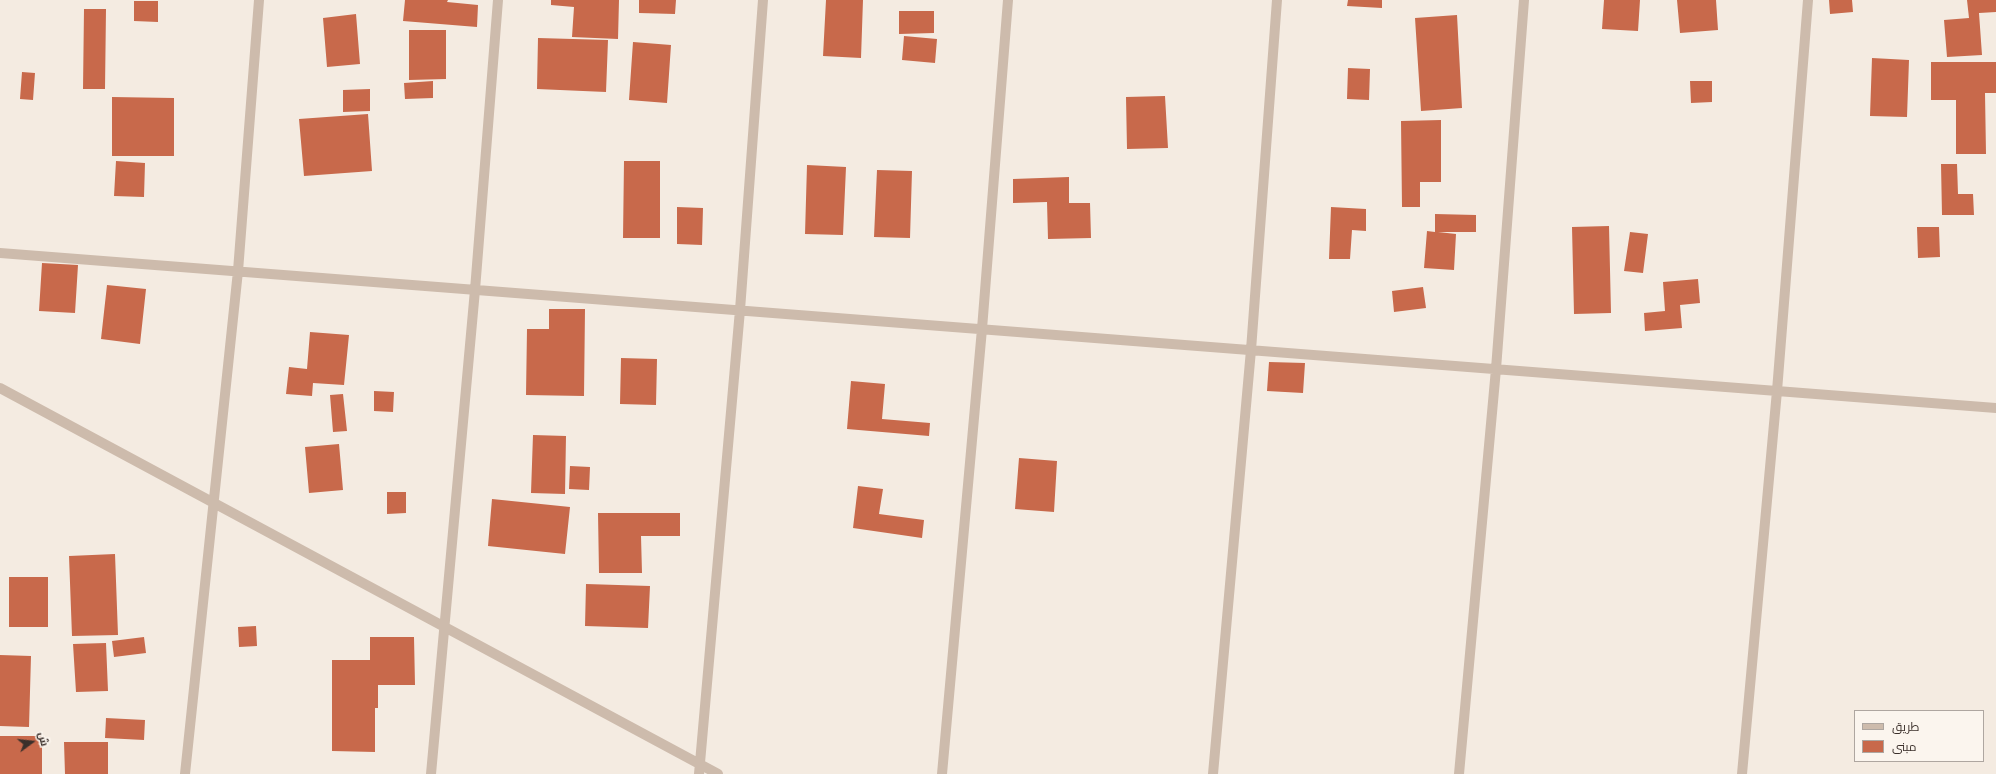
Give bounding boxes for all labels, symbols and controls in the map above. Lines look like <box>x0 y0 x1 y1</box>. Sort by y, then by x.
legend <box>1854 710 1984 762</box>
text: طريق <box>1892 719 1919 733</box>
north arrow <box>12 722 52 762</box>
text: ش <box>36 730 52 747</box>
text: مبنى <box>1892 739 1917 753</box>

